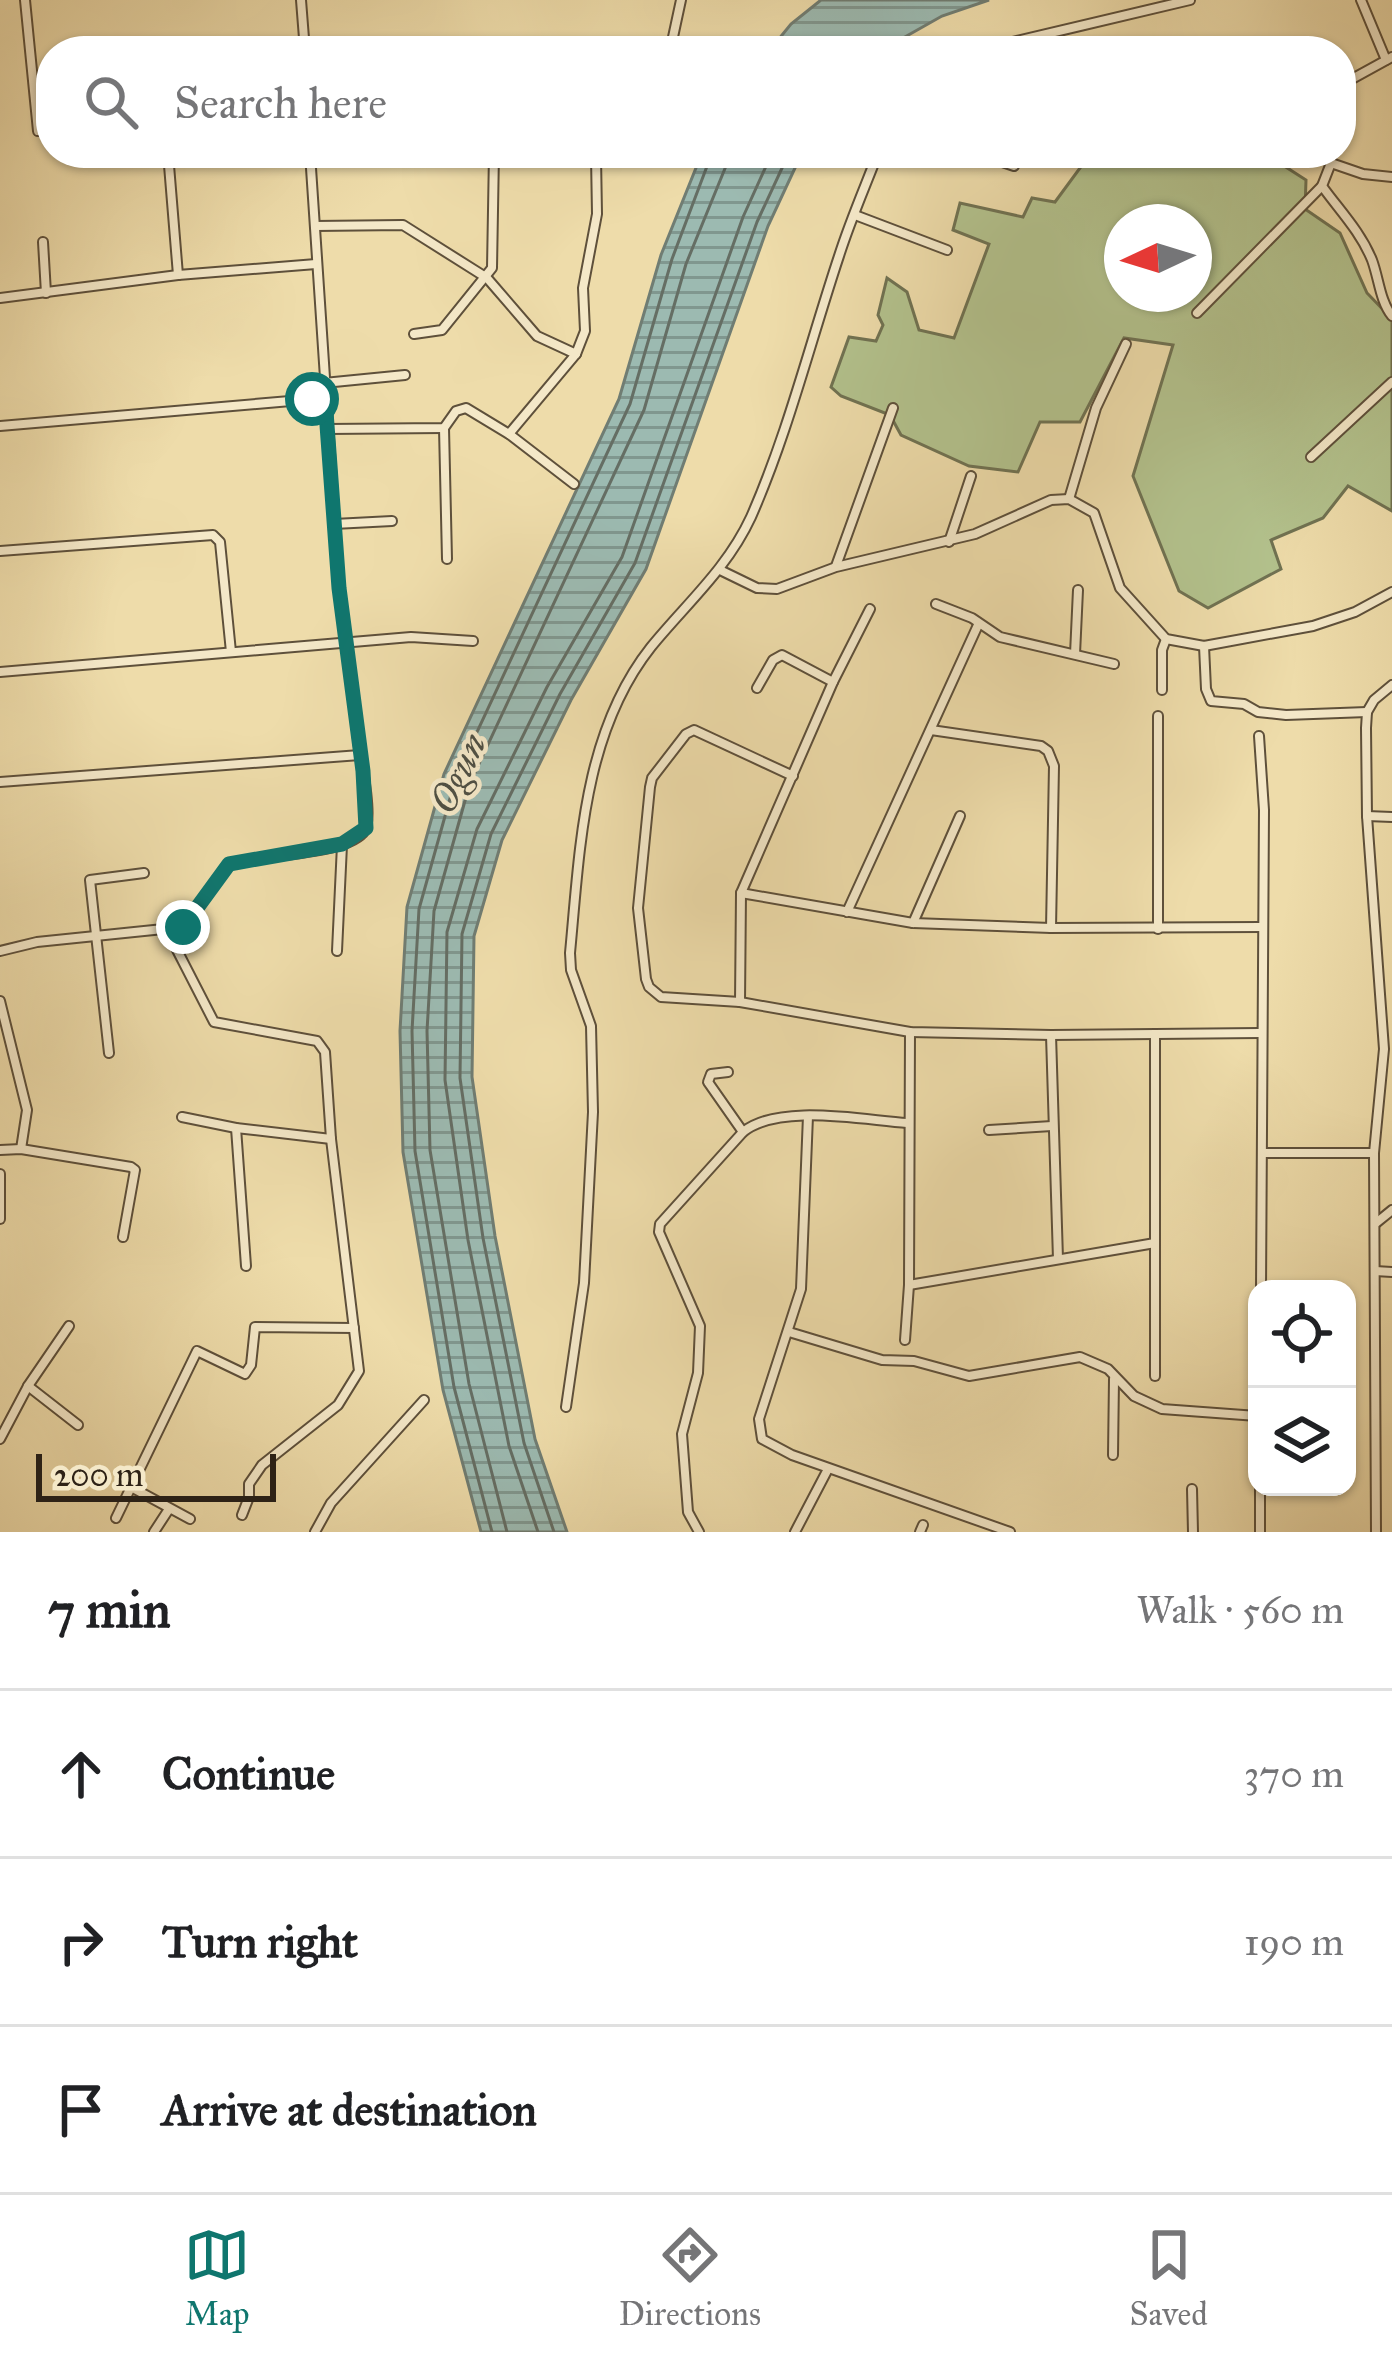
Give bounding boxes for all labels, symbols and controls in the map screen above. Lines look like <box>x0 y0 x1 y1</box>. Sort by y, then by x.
search box <box>36 36 1356 168</box>
icon: search <box>78 69 144 135</box>
text: Search here <box>174 75 387 130</box>
north arrow <box>1104 204 1212 312</box>
route start <box>285 372 339 426</box>
water label: Ogun <box>418 725 498 821</box>
route end <box>156 900 210 954</box>
map controls <box>1248 1280 1356 1496</box>
button: locate <box>1248 1280 1356 1388</box>
button: layers <box>1248 1388 1356 1496</box>
scale bar <box>36 1448 276 1501</box>
text: 200 m <box>54 1455 144 1495</box>
text: 7 min <box>48 1579 171 1641</box>
text: Walk · 560 m <box>1136 1586 1344 1634</box>
icon: ahead <box>48 1741 114 1807</box>
text: Continue <box>162 1746 335 1801</box>
text: 370 m <box>1244 1750 1344 1798</box>
icon: right <box>48 1909 114 1975</box>
text: Turn right <box>162 1914 358 1969</box>
text: 190 m <box>1244 1918 1344 1966</box>
icon: arrive <box>48 2077 114 2143</box>
text: Arrive at destination <box>162 2082 537 2137</box>
tab: Map <box>184 2222 250 2334</box>
tab: Directions <box>619 2222 761 2334</box>
tab: Saved <box>1129 2222 1208 2334</box>

